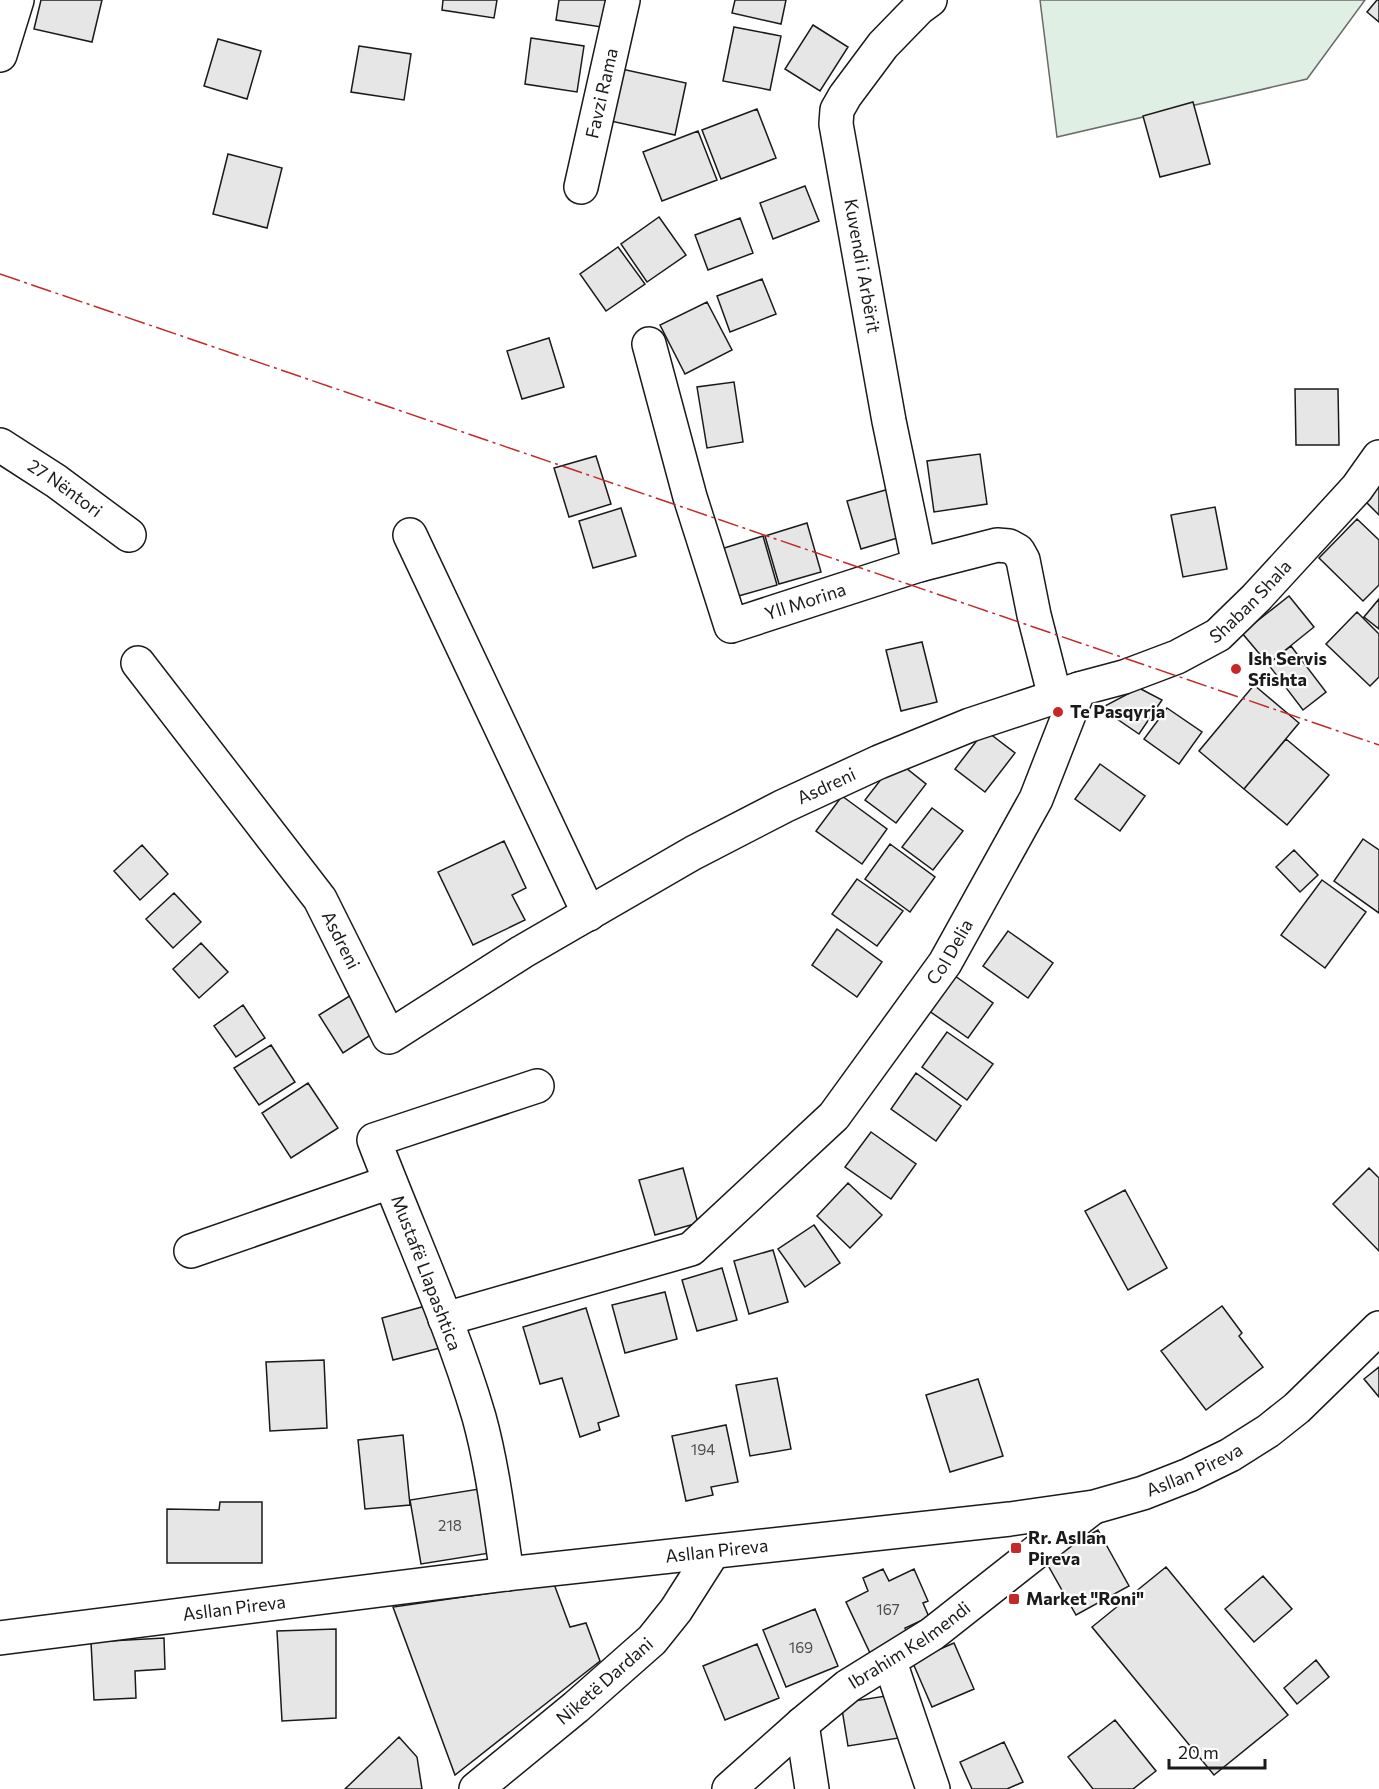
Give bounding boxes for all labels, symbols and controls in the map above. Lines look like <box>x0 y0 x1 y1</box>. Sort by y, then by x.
street label: Favzi Rama <box>580 46 622 140</box>
street label: Kuvendi i Arbërit <box>840 197 886 335</box>
street label: 27 Nëntori <box>24 454 107 521</box>
street label: Shaban Shala <box>1205 555 1296 648</box>
street label: Yll Morina <box>762 577 848 624</box>
place label: Ish Servis Sfishta <box>1248 647 1327 690</box>
marker: Ish Servis Sfishta <box>1229 662 1243 676</box>
place label: Te Pasqyrja <box>1070 700 1165 722</box>
marker: Te Pasqyrja <box>1051 705 1065 719</box>
street label: Asdreni <box>793 762 859 809</box>
street label: Asdreni <box>318 907 365 972</box>
street label: Col Delia <box>921 915 977 989</box>
street label: Mustafë Llapashtica <box>387 1192 467 1354</box>
street label: Asllan Pireva <box>1143 1438 1246 1501</box>
house number: 194 <box>691 1440 715 1458</box>
house number: 218 <box>438 1516 462 1534</box>
place label: Rr. Asllan Pireva <box>1028 1526 1106 1569</box>
street label: Asllan Pireva <box>664 1534 769 1567</box>
marker: Rr. Asllan Pireva <box>1009 1541 1023 1555</box>
place label: Market "Roni" <box>1026 1587 1144 1609</box>
street label: Asllan Pireva <box>181 1590 287 1625</box>
marker: Market "Roni" <box>1007 1592 1021 1606</box>
street label: Ibrahim Kelmendi <box>844 1596 974 1693</box>
house number: 167 <box>876 1600 900 1618</box>
street label: Niketë Dardani <box>551 1632 657 1729</box>
house number: 169 <box>789 1638 813 1656</box>
scale bar <box>1169 1732 1265 1770</box>
text: 20 m <box>1178 1741 1219 1763</box>

